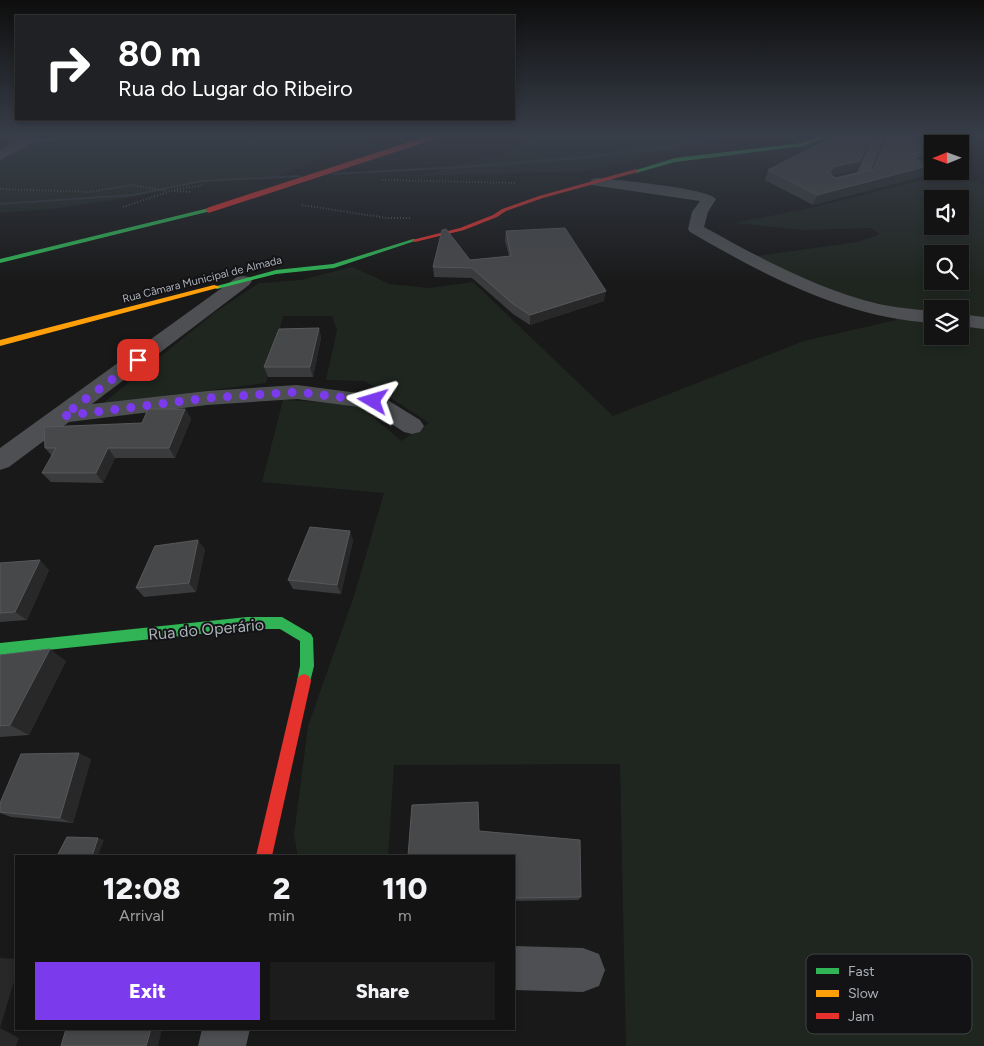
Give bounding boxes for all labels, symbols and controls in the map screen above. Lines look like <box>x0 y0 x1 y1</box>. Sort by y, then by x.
text: 80 m <box>118 33 201 75</box>
icon: right <box>35 35 100 100</box>
text: Rua do Lugar do Ribeiro <box>118 75 353 102</box>
north arrow <box>924 135 969 180</box>
map controls <box>924 135 969 345</box>
button: sound <box>924 190 969 235</box>
button: search <box>924 245 969 290</box>
street label: Rua Câmara Municipal de Almada <box>121 253 283 306</box>
button: layers <box>924 300 969 345</box>
pin <box>117 339 159 381</box>
icon: arrive <box>124 346 152 374</box>
position arrow <box>346 374 398 426</box>
street label: Rua do Operário <box>147 615 265 644</box>
text: 12:08 <box>103 870 181 907</box>
text: 2 <box>273 870 290 907</box>
text: 110 <box>382 870 427 907</box>
text: Arrival <box>119 906 164 925</box>
text: min <box>268 906 295 925</box>
text: m <box>398 906 412 925</box>
legend <box>806 954 972 1034</box>
button: Exit <box>35 962 260 1020</box>
button: Share <box>270 962 495 1020</box>
text: Fast <box>848 963 874 980</box>
text: Slow <box>848 985 879 1002</box>
text: Jam <box>848 1008 874 1025</box>

